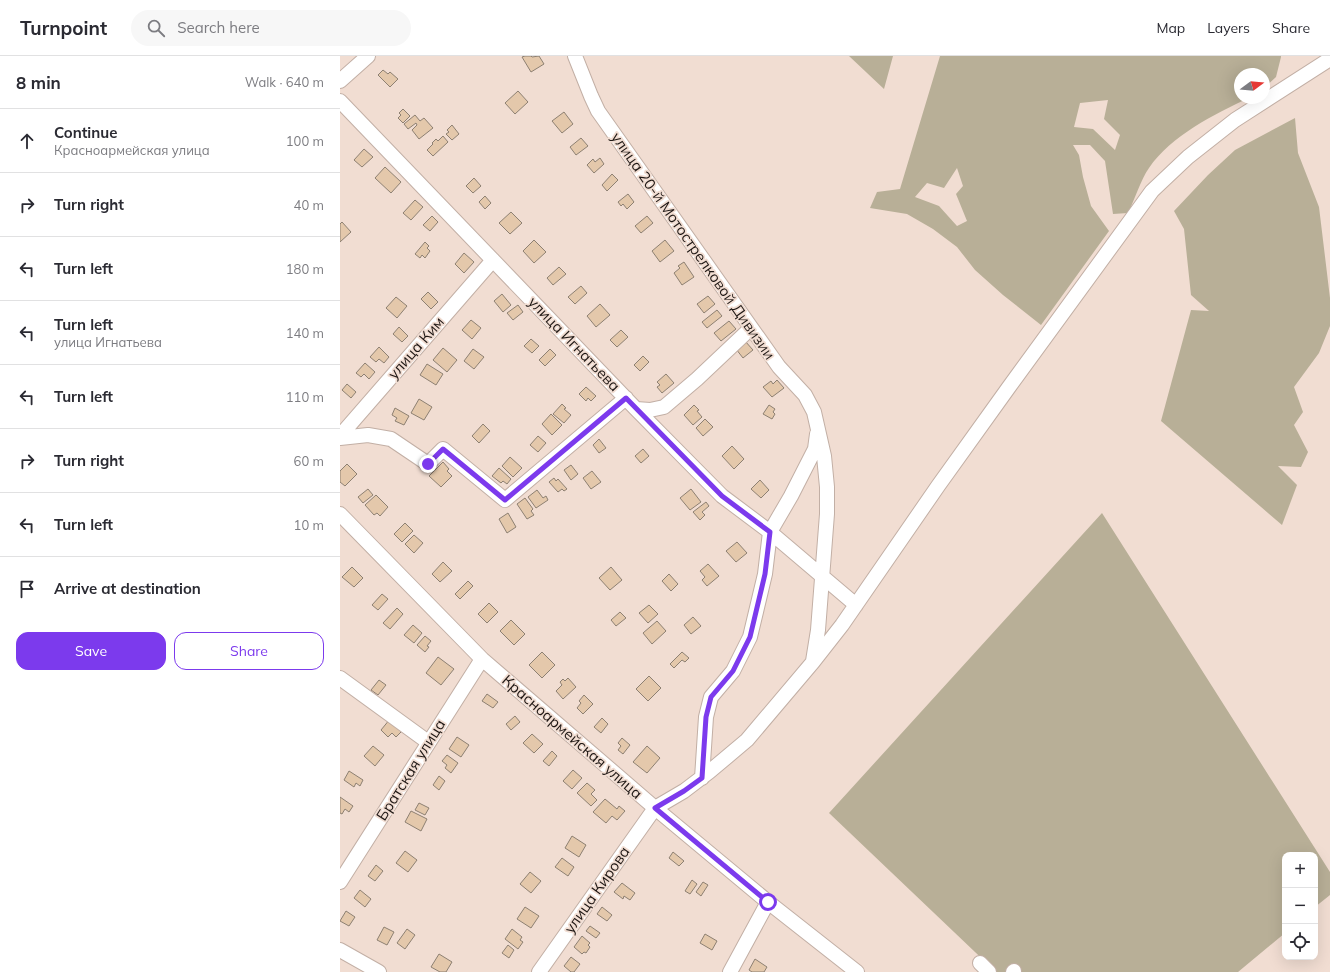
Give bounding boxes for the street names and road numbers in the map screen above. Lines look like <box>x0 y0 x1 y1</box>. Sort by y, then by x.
street label: улица 20-й Мотострелковой Дивизии <box>607 128 780 363</box>
street label: улица Игнатьева <box>524 292 624 395</box>
street label: улица Ким <box>383 313 448 383</box>
street label: Красноармейская улица <box>498 671 646 803</box>
street label: Братская улица <box>372 716 449 824</box>
street label: улица Кирова <box>560 843 634 937</box>

